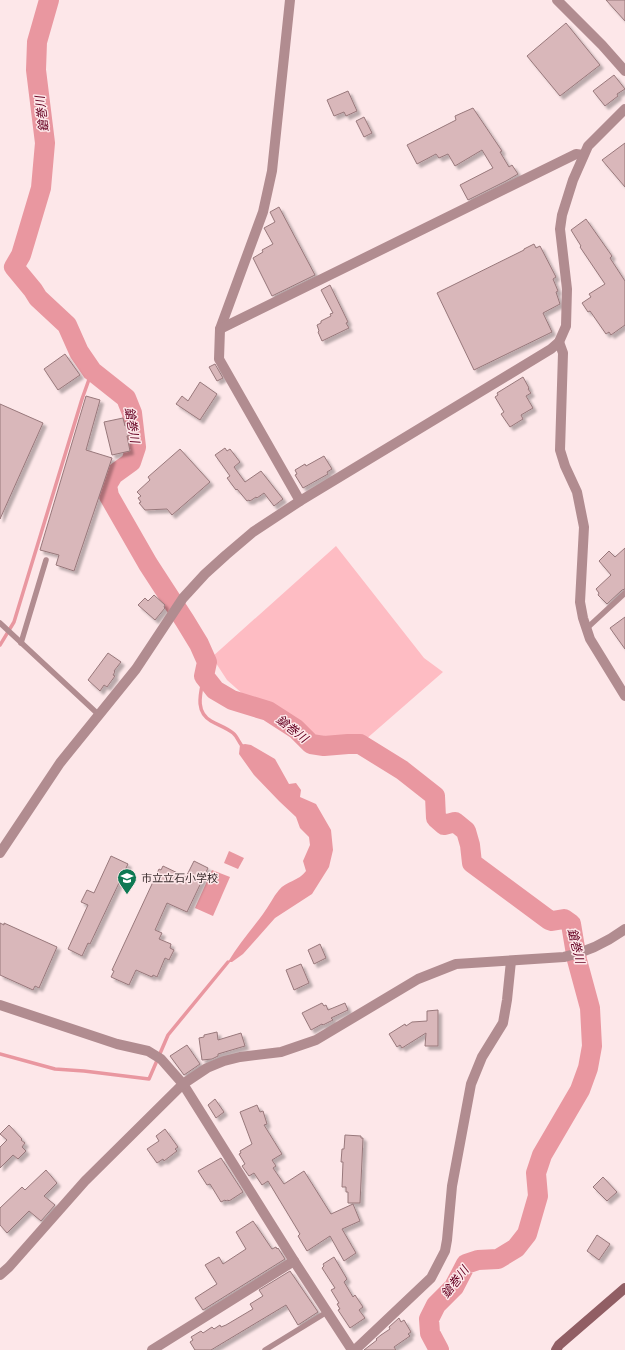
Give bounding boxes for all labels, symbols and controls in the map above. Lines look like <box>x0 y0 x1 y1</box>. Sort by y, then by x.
water label: 鎗巻川 <box>33 93 51 133</box>
water label: 鎗巻川 <box>122 406 142 446</box>
water label: 鎗巻川 <box>274 712 312 747</box>
school or university icon: 市立立石小学校 <box>116 867 138 895</box>
place label: 市立立石小学校 <box>141 872 218 885</box>
water label: 鎗巻川 <box>565 927 588 967</box>
water label: 鎗巻川 <box>438 1262 473 1300</box>

